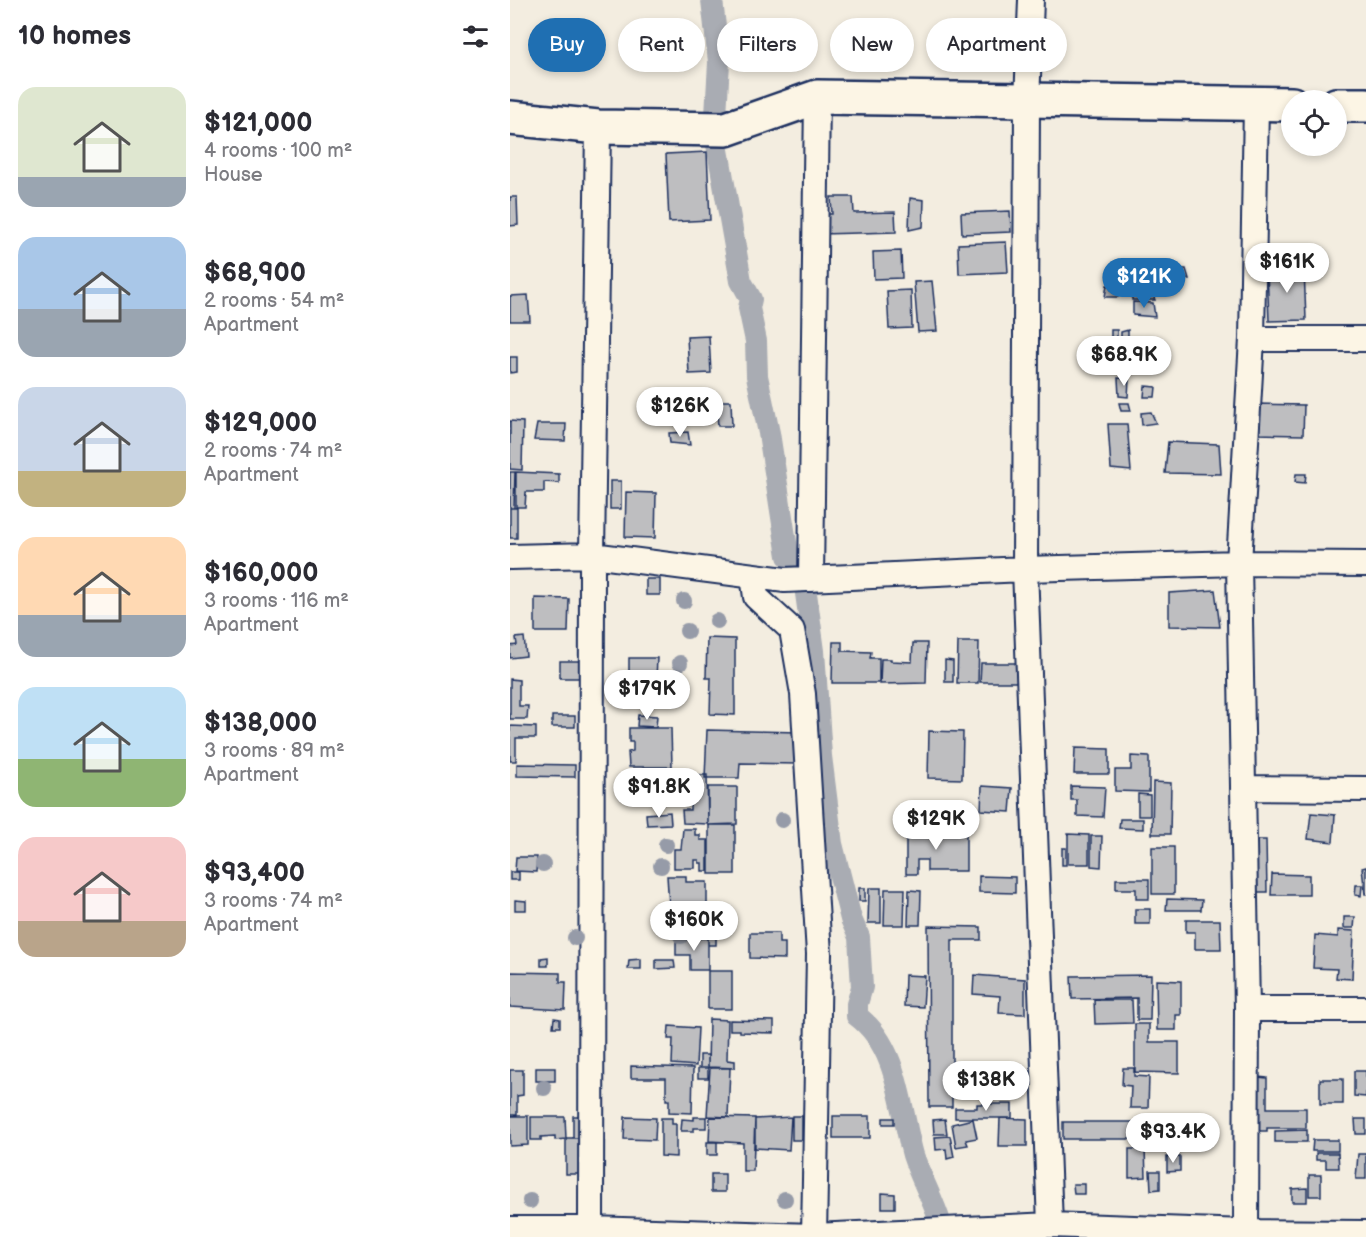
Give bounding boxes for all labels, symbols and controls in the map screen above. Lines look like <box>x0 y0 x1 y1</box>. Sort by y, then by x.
chip: Buy <box>528 18 606 72</box>
chip: Rent <box>618 18 705 72</box>
chip: Filters <box>717 18 818 72</box>
chip: New <box>830 18 914 72</box>
chip: Apartment <box>926 18 1067 72</box>
icon: filters <box>459 20 492 53</box>
text: 10 homes <box>18 21 131 52</box>
map controls <box>1281 90 1347 156</box>
button: locate <box>1281 90 1347 156</box>
text: $121,000 <box>204 108 312 139</box>
icon: home <box>66 111 138 183</box>
text: 4 rooms · 100 m² <box>204 139 352 163</box>
text: House <box>204 163 263 187</box>
pin: $161K <box>1245 243 1329 294</box>
text: $161K <box>1259 250 1315 274</box>
text: $68,900 <box>204 258 306 289</box>
pin: $121K <box>1102 258 1186 309</box>
icon: home <box>66 261 138 333</box>
text: $121K <box>1116 265 1172 289</box>
text: 2 rooms · 54 m² <box>204 289 344 313</box>
text: Apartment <box>204 313 299 337</box>
pin: $68.9K <box>1075 336 1173 387</box>
text: $68.9K <box>1090 343 1158 367</box>
pin: $126K <box>638 387 722 438</box>
text: $126K <box>650 394 710 418</box>
text: $129,000 <box>204 408 317 439</box>
icon: home <box>66 411 138 483</box>
text: 2 rooms · 74 m² <box>204 439 342 463</box>
text: Apartment <box>204 463 299 487</box>
text: $160,000 <box>204 558 318 589</box>
icon: home <box>66 561 138 633</box>
text: 3 rooms · 116 m² <box>204 589 349 613</box>
text: Apartment <box>204 613 299 637</box>
pin: $179K <box>605 670 689 721</box>
text: $179K <box>618 677 676 701</box>
text: $138,000 <box>204 708 317 739</box>
icon: home <box>66 711 138 783</box>
text: 3 rooms · 89 m² <box>204 739 345 763</box>
text: Apartment <box>204 763 299 787</box>
pin: $91.8K <box>610 768 708 819</box>
text: $91.8K <box>627 775 691 799</box>
pin: $129K <box>894 800 978 851</box>
text: $129K <box>907 807 965 831</box>
text: $93,400 <box>204 858 305 889</box>
icon: home <box>66 861 138 933</box>
text: 3 rooms · 74 m² <box>204 889 343 913</box>
pin: $160K <box>652 901 736 952</box>
text: $160K <box>664 908 724 932</box>
text: Apartment <box>204 913 299 937</box>
pin: $138K <box>944 1061 1028 1112</box>
text: $138K <box>957 1068 1015 1092</box>
pin: $93.4K <box>1124 1113 1222 1164</box>
text: $93.4K <box>1140 1120 1206 1144</box>

